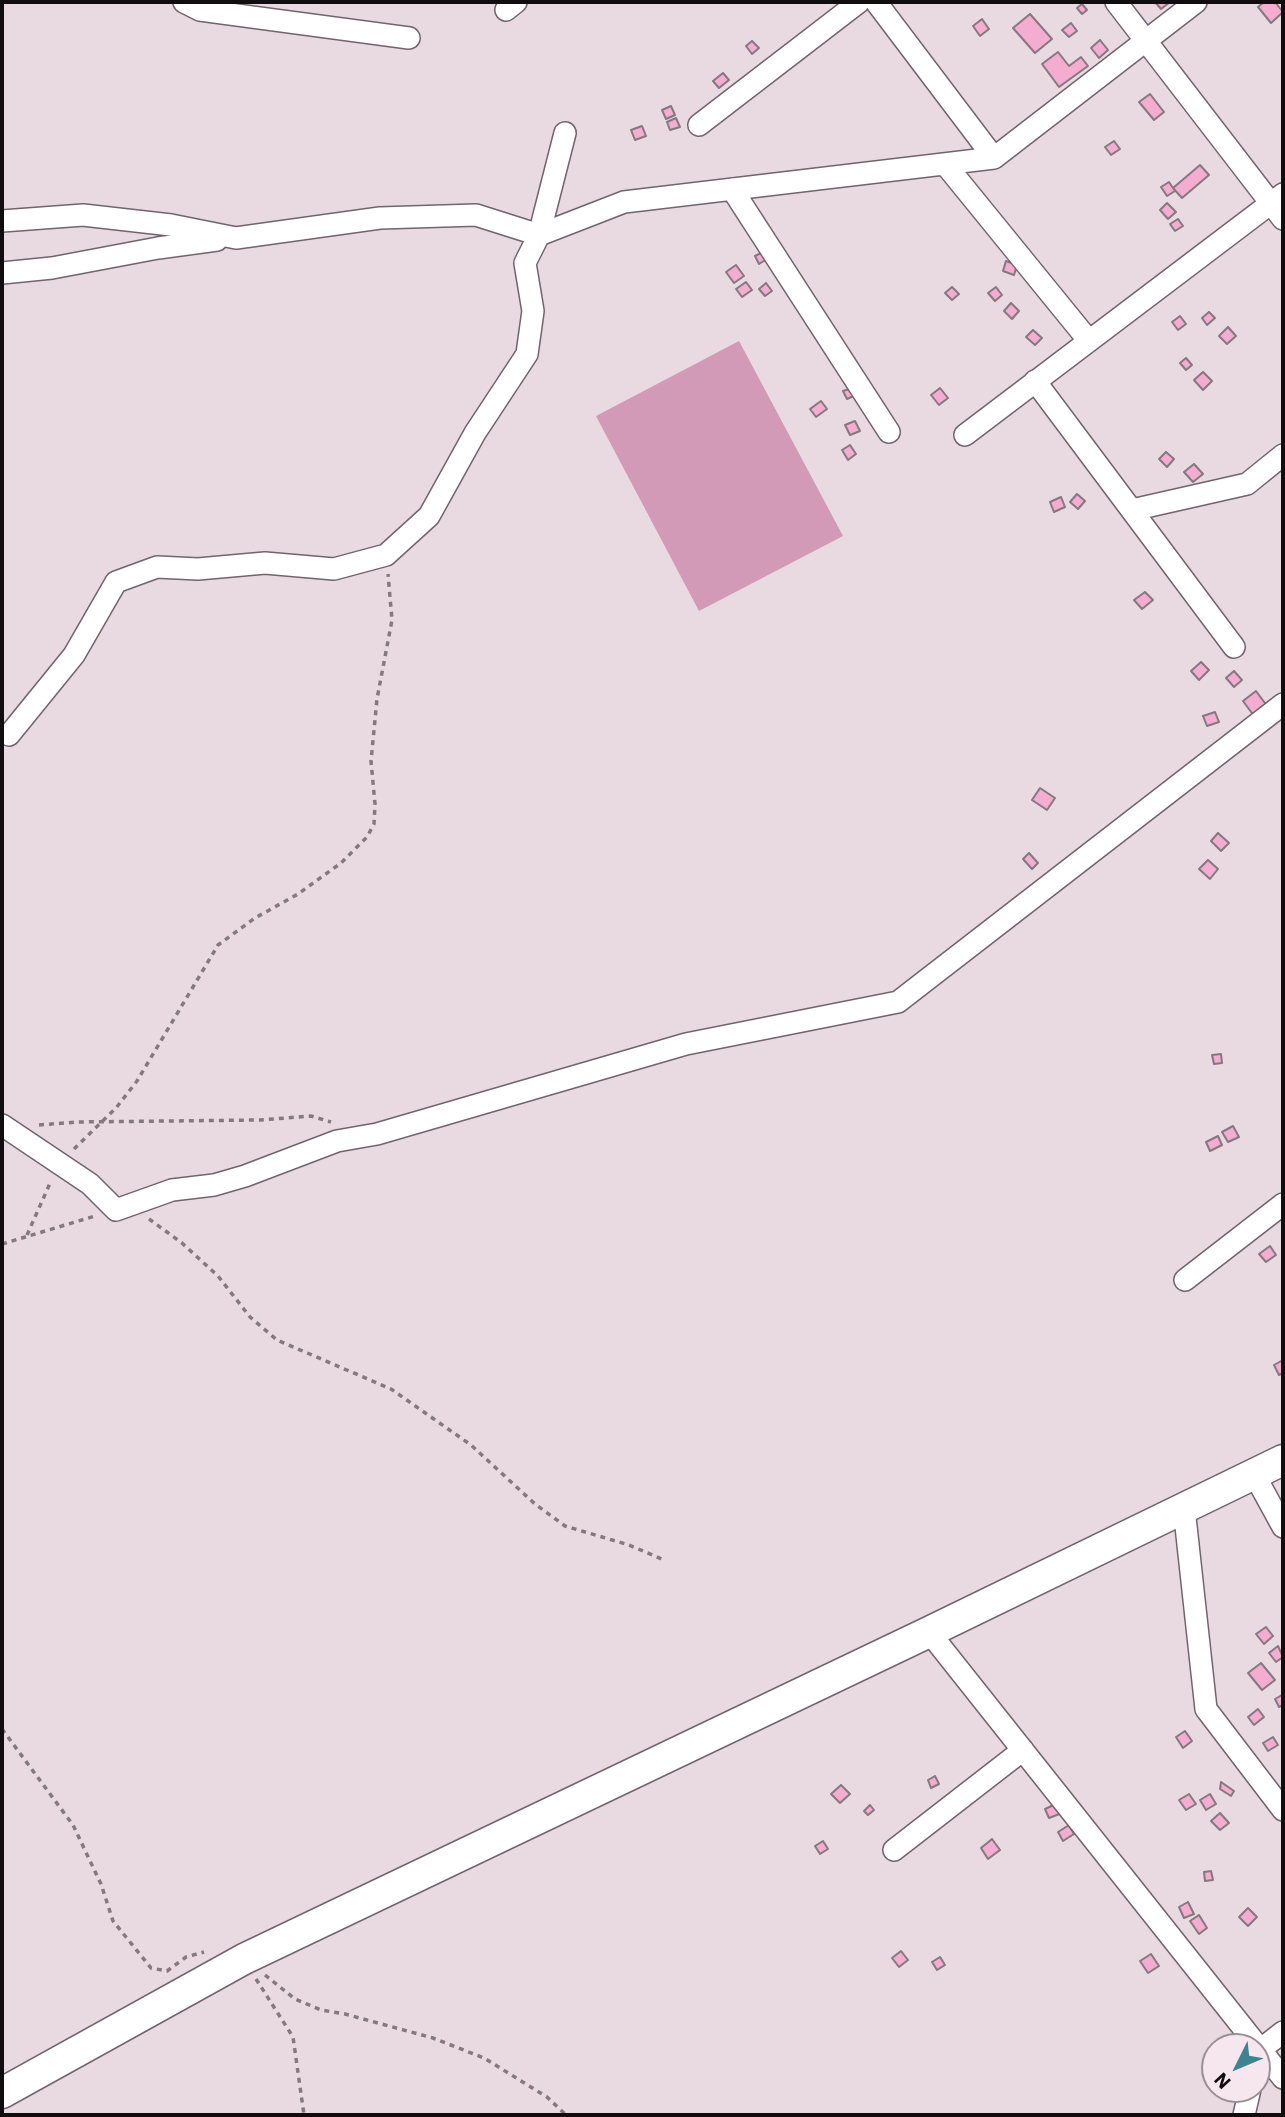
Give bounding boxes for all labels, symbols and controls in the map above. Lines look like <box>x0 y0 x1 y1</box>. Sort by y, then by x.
north arrow <box>1201 2033 1271 2103</box>
text: N <box>1209 2068 1236 2094</box>

